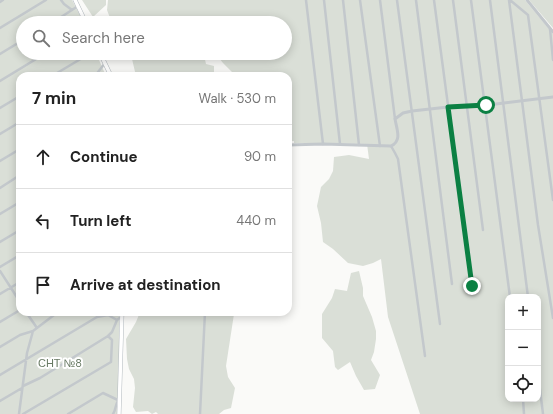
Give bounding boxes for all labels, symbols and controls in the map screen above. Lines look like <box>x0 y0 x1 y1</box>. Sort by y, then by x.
search box <box>16 16 292 60</box>
icon: search <box>30 27 52 49</box>
text: Search here <box>62 28 145 48</box>
text: 7 min <box>32 87 76 109</box>
text: Walk · 530 m <box>198 90 276 107</box>
route start <box>477 96 495 114</box>
icon: ahead <box>32 146 54 168</box>
text: Continue <box>70 147 138 167</box>
text: 90 m <box>244 148 276 165</box>
icon: left <box>32 210 54 232</box>
text: Turn left <box>70 211 131 231</box>
text: 440 m <box>236 212 276 229</box>
icon: arrive <box>32 274 54 296</box>
text: Arrive at destination <box>70 275 221 295</box>
route end <box>463 277 481 295</box>
map controls <box>505 294 541 402</box>
button: + <box>505 294 541 330</box>
button: − <box>505 330 541 366</box>
park label: СНТ №8 <box>38 356 82 370</box>
button: locate <box>505 366 541 402</box>

